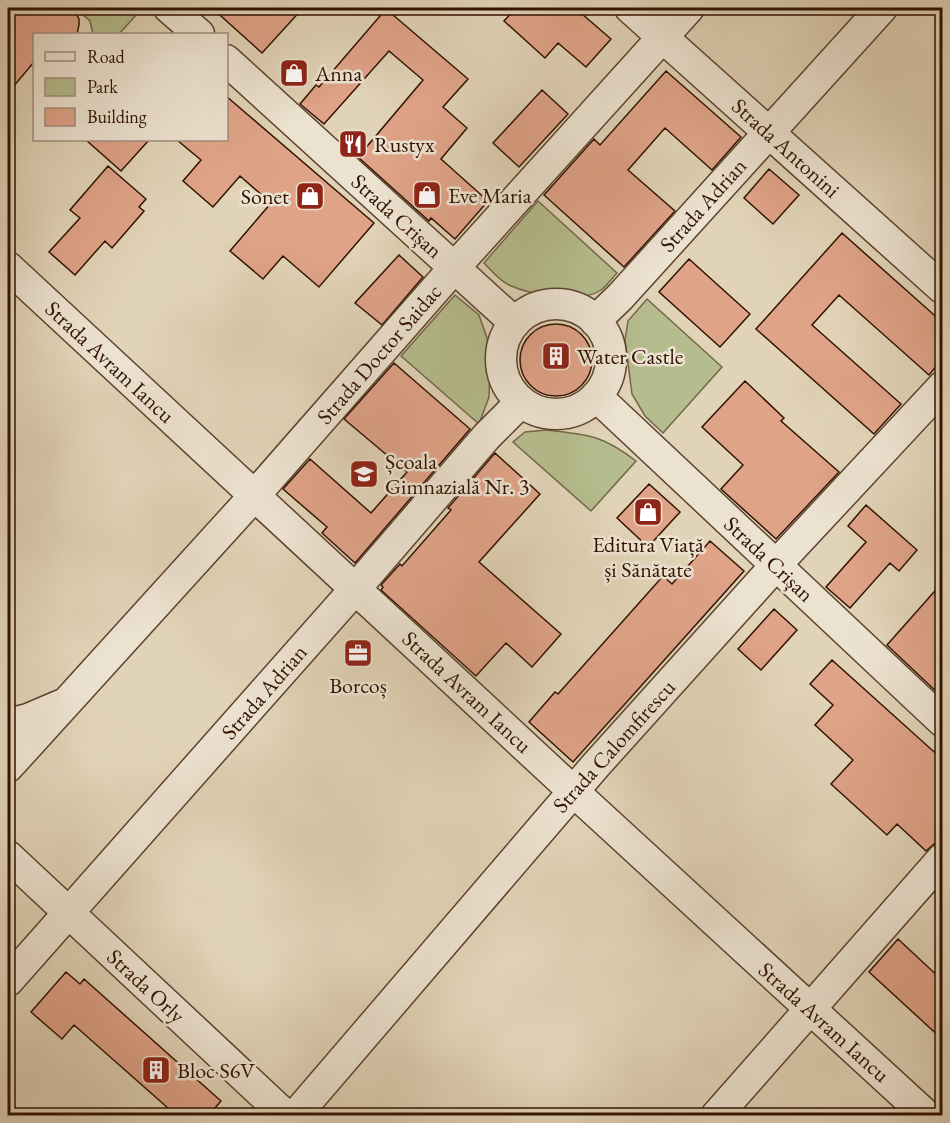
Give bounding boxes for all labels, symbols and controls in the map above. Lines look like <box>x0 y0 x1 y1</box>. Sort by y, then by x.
legend <box>33 33 228 141</box>
text: Road <box>87 45 126 68</box>
shop icon: Anna <box>278 57 310 89</box>
place label: Anna <box>314 59 362 88</box>
text: Park <box>87 75 118 98</box>
street label: Strada Antonini <box>726 92 846 204</box>
text: Building <box>87 105 147 128</box>
restaurant icon: Rustyx <box>337 128 369 160</box>
place label: Rustyx <box>374 130 435 159</box>
street label: Strada Adrian <box>653 152 753 258</box>
street label: Strada Crișan <box>345 167 449 265</box>
shop icon: Eve Maria <box>411 179 443 211</box>
shop icon: Sonet <box>294 180 326 212</box>
place label: Eve Maria <box>448 181 532 210</box>
place label: Sonet <box>241 182 289 211</box>
street label: Strada Doctor Saidac <box>310 278 448 430</box>
street label: Strada Avram Iancu <box>39 294 181 430</box>
building icon: Water Castle <box>540 340 572 372</box>
place label: Water Castle <box>577 342 684 371</box>
place label: Școala Gimnazială Nr. 3 <box>385 447 529 501</box>
school or university icon: Școala Gimnazială Nr. 3 <box>348 458 380 490</box>
shop icon: Editura Viață și Sănătate <box>632 496 664 528</box>
street label: Strada Crișan <box>718 510 821 609</box>
place label: Editura Viață și Sănătate <box>592 530 704 584</box>
street label: Strada Avram Iancu <box>396 624 538 760</box>
office icon: Borcoș <box>342 637 374 669</box>
street label: Strada Adrian <box>215 638 314 746</box>
place label: Borcoș <box>329 671 387 700</box>
street label: Strada Calomfirescu <box>546 673 682 819</box>
street label: Strada Orly <box>101 942 191 1030</box>
street label: Strada Avram Iancu <box>752 955 896 1089</box>
building icon: Bloc S6V <box>140 1054 172 1086</box>
place label: Bloc S6V <box>177 1056 255 1085</box>

